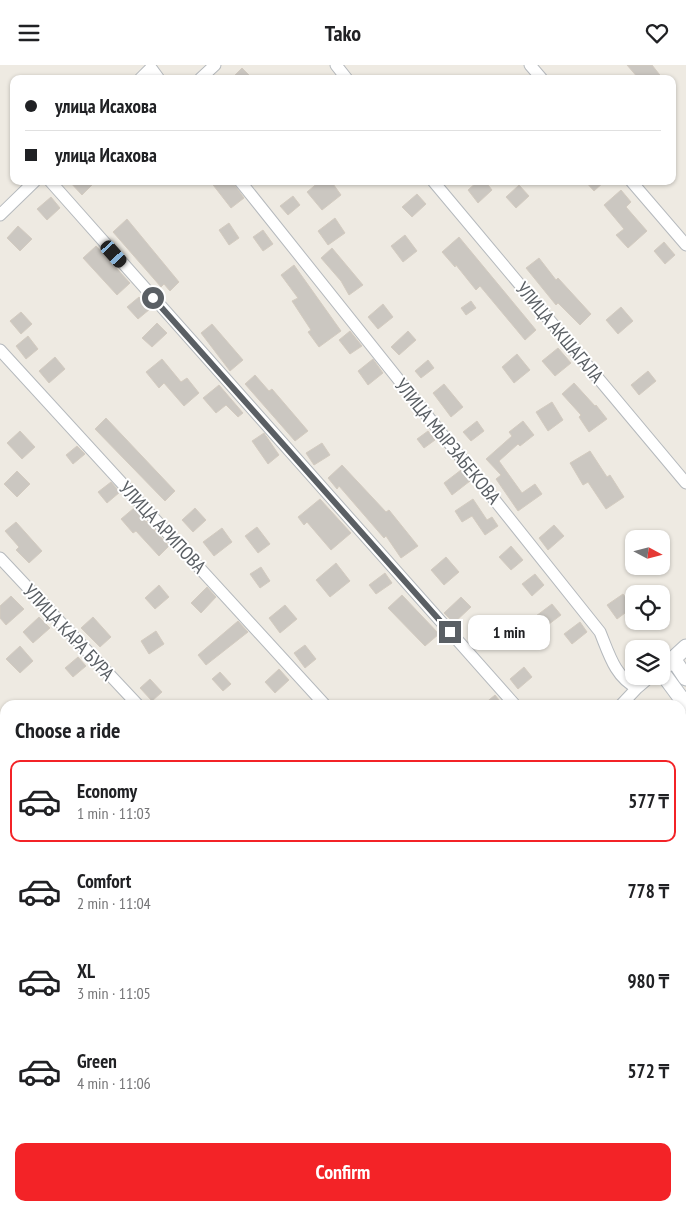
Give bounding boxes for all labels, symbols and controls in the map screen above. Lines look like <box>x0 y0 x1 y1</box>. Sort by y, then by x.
icon: menu <box>15 19 43 47</box>
text: Tako <box>325 19 361 47</box>
icon: heart <box>643 19 671 47</box>
text: улица Исахова <box>55 94 157 118</box>
text: улица Исахова <box>55 143 157 167</box>
car <box>98 238 129 270</box>
street label: УЛИЦА АКШАГАЛА <box>511 277 609 387</box>
route start <box>142 287 164 309</box>
street label: УЛИЦА МЫРЗАБЕКОВА <box>390 373 506 509</box>
street label: УЛИЦА АРИПОВА <box>114 476 212 578</box>
north arrow <box>625 530 670 575</box>
map controls <box>625 530 670 685</box>
street label: УЛИЦА КАРА БУРА <box>18 579 120 685</box>
button: locate <box>625 585 670 630</box>
callout: 1 min <box>468 615 550 649</box>
route end <box>439 621 461 643</box>
text: 1 min <box>493 622 525 642</box>
button: layers <box>625 640 670 685</box>
text: Choose a ride <box>15 716 120 744</box>
icon: car <box>17 779 62 824</box>
text: Economy <box>77 779 137 803</box>
text: 577 ₸ <box>628 789 669 813</box>
text: 1 min · 11:03 <box>77 803 151 823</box>
icon: car <box>17 869 62 914</box>
text: Comfort <box>77 869 131 893</box>
text: 778 ₸ <box>627 879 669 903</box>
text: 2 min · 11:04 <box>77 893 151 913</box>
icon: car <box>17 959 62 1004</box>
text: XL <box>77 959 95 983</box>
text: 980 ₸ <box>627 969 669 993</box>
text: 3 min · 11:05 <box>77 983 151 1003</box>
icon: car <box>17 1049 62 1094</box>
text: Green <box>77 1049 117 1073</box>
text: 572 ₸ <box>627 1059 669 1083</box>
text: 4 min · 11:06 <box>77 1073 151 1093</box>
button: Confirm <box>15 1143 671 1201</box>

